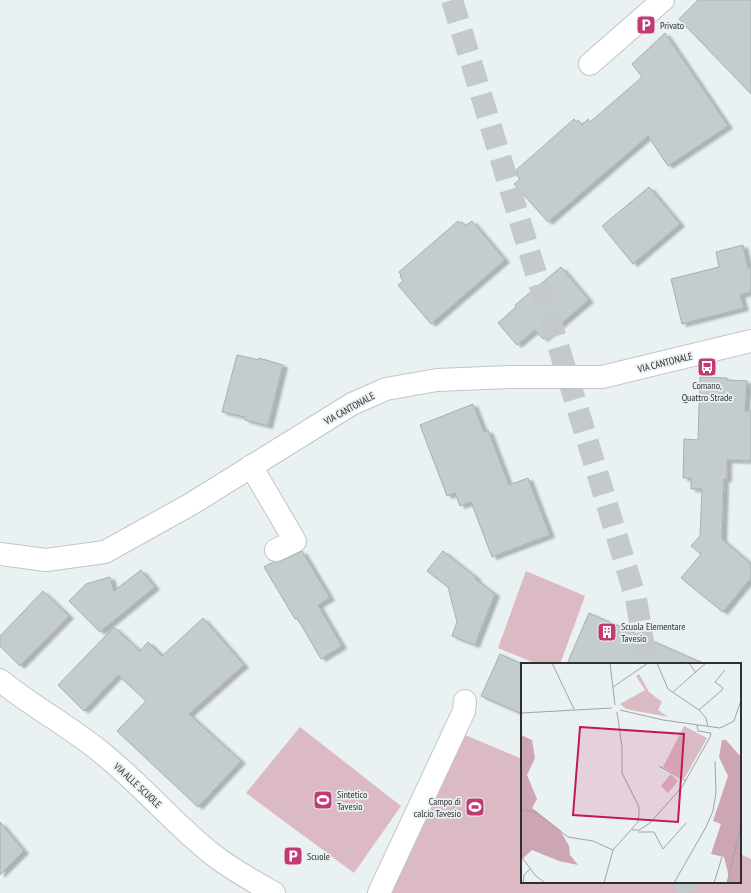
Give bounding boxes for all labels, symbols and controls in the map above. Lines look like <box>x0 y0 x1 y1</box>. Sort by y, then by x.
parking icon: Privato <box>635 14 657 36</box>
place label: Privato <box>660 19 684 32</box>
street label: VIA CANTONALE <box>635 349 694 376</box>
bus stop icon: Comano, Quattro Strade <box>696 356 718 378</box>
place label: Comano, Quattro Strade <box>682 379 732 404</box>
street label: VIA CANTONALE <box>321 389 377 428</box>
place label: Scuola Elementare Tavesio <box>621 620 685 645</box>
building icon: Scuola Elementare Tavesio <box>596 621 618 643</box>
inset map <box>521 663 741 883</box>
street label: VIA ALLE SCUOLE <box>110 759 164 811</box>
place label: Sintetico Tavesio <box>337 788 367 813</box>
sports icon: Sintetico Tavesio <box>312 789 334 811</box>
place label: Campo di calcio Tavesio <box>414 795 461 820</box>
sports icon: Campo di calcio Tavesio <box>464 796 486 818</box>
parking icon: Scuole <box>282 845 304 867</box>
place label: Scuole <box>307 850 330 863</box>

